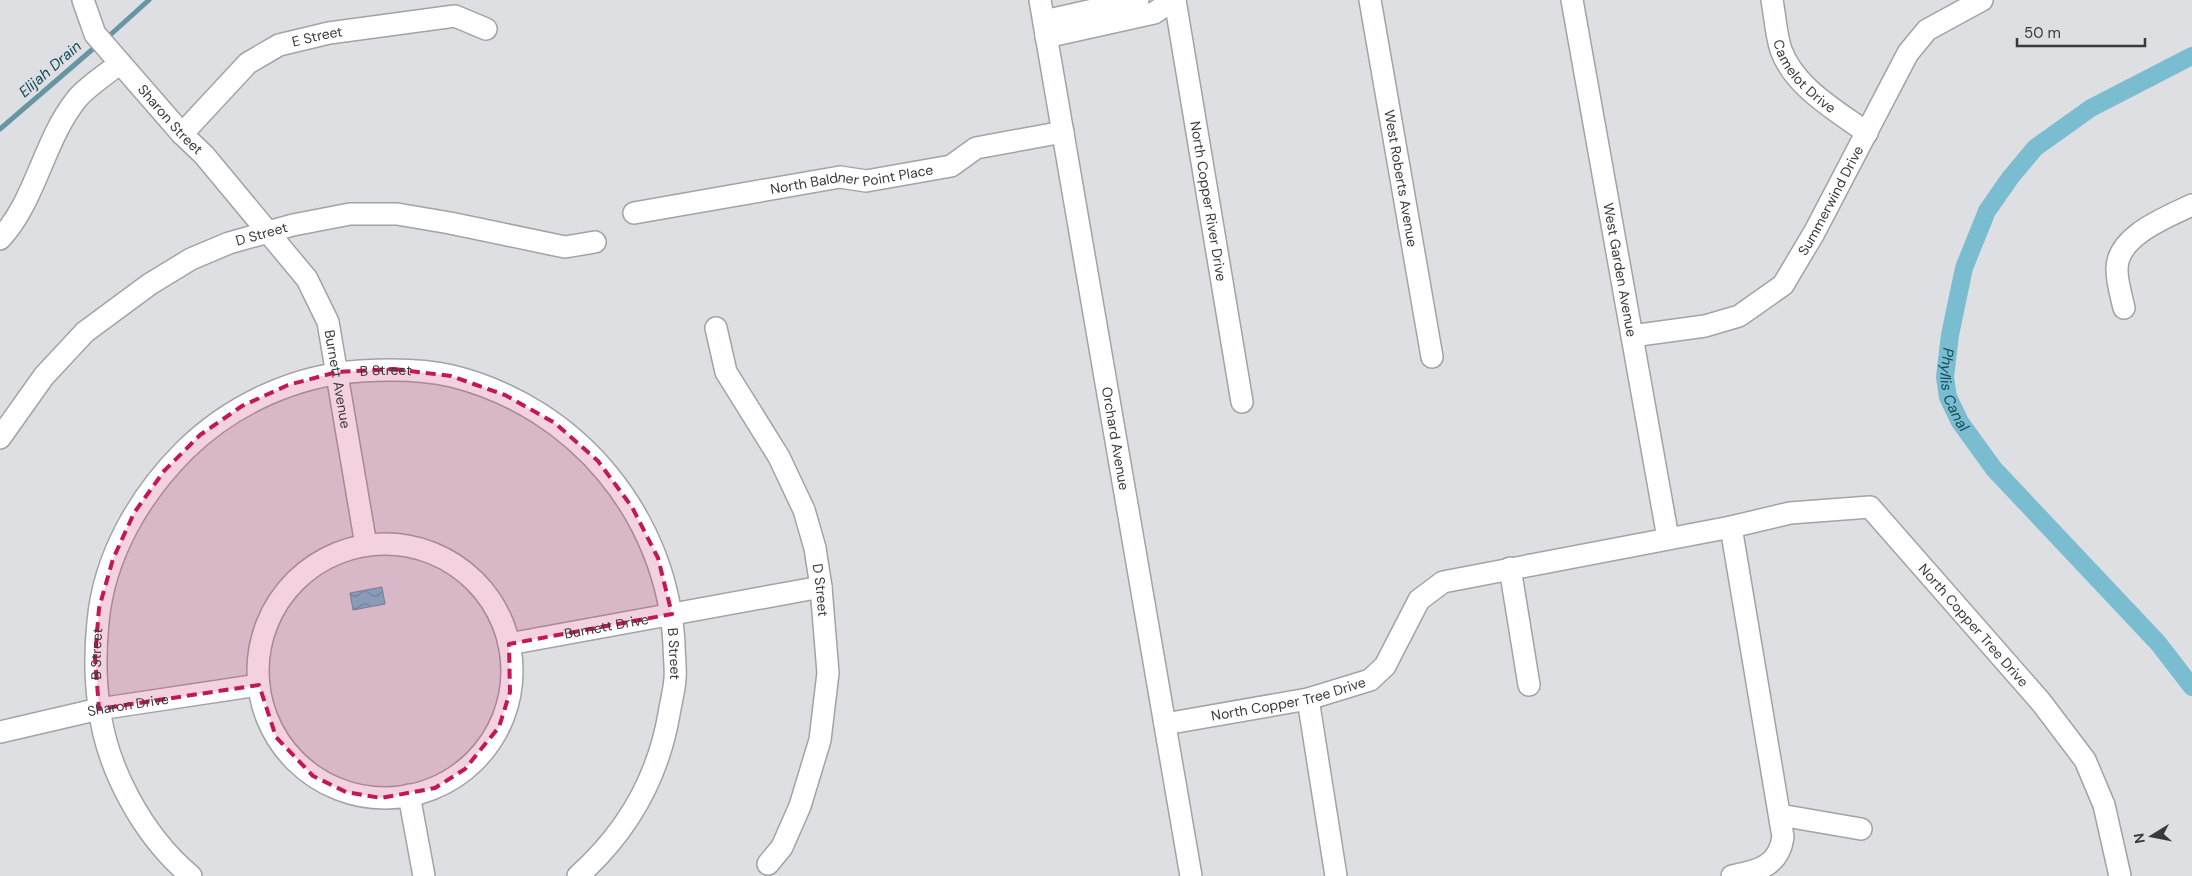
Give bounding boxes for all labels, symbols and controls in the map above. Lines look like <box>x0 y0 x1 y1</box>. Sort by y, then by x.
scale bar <box>2017 15 2144 47</box>
street label: E Street <box>290 22 344 51</box>
text: 50 m <box>2024 23 2061 43</box>
water label: Elijah Drain <box>15 36 86 102</box>
street label: Camelot Drive <box>1769 38 1839 117</box>
street label: Sharon Street <box>134 81 207 158</box>
street label: West Roberts Avenue <box>1380 108 1422 248</box>
street label: North Copper River Drive <box>1186 120 1231 283</box>
street label: Summerwind Drive <box>1794 142 1867 259</box>
street label: North Baldner Point Place <box>769 160 935 198</box>
street label: West Garden Avenue <box>1599 201 1641 338</box>
street label: D Street <box>234 218 290 250</box>
street label: Burnett Avenue <box>320 328 355 430</box>
water label: Phyllis Canal <box>1935 347 1974 436</box>
street label: B Street <box>359 361 412 380</box>
street label: Orchard Avenue <box>1098 386 1133 492</box>
street label: North Copper Tree Drive <box>1915 560 2033 691</box>
street label: D Street <box>809 562 832 617</box>
street label: Burnett Drive <box>563 610 650 643</box>
street label: B Street <box>87 627 106 680</box>
street label: B Street <box>664 627 684 680</box>
street label: North Copper Tree Drive <box>1210 673 1368 725</box>
street label: Sharon Drive <box>86 690 170 720</box>
north arrow <box>2127 811 2177 861</box>
text: N <box>2129 832 2149 845</box>

